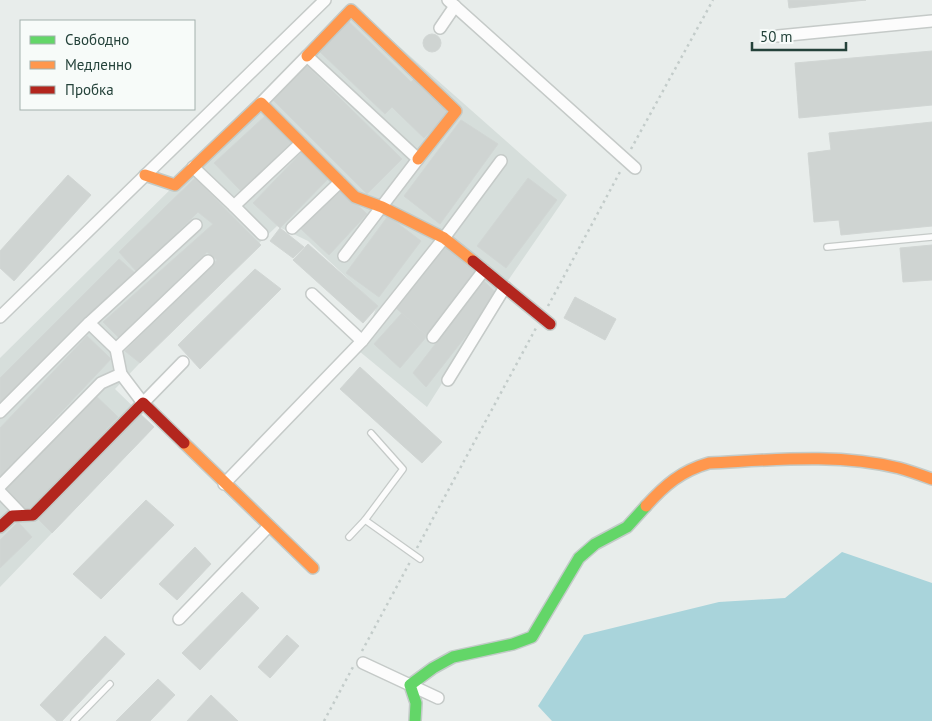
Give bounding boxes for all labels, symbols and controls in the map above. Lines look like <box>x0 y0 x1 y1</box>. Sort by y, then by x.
legend <box>20 20 195 110</box>
scale bar <box>752 20 846 52</box>
text: 50 m <box>760 27 793 46</box>
text: Свободно <box>65 30 129 49</box>
text: Медленно <box>65 55 132 74</box>
text: Пробка <box>65 80 114 99</box>

